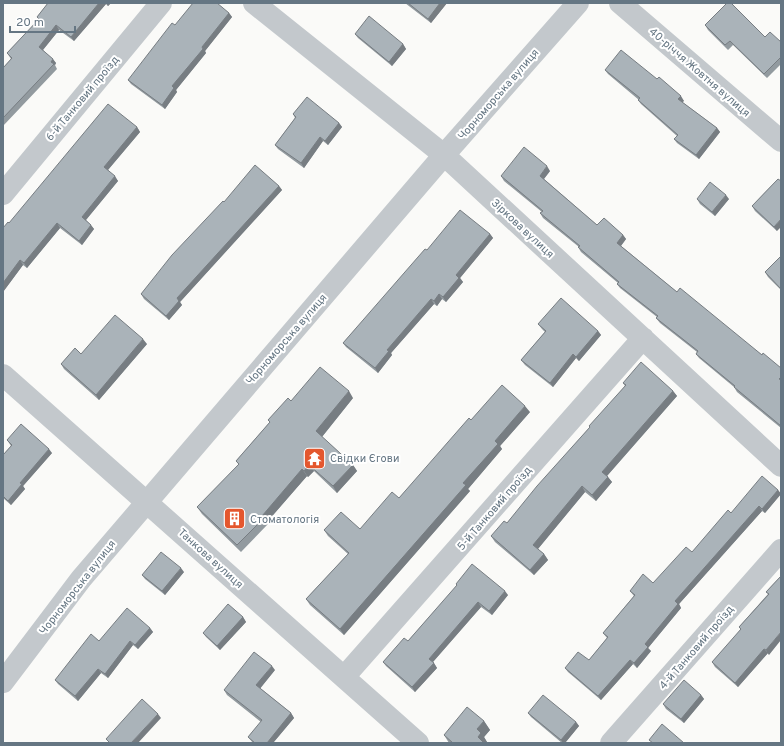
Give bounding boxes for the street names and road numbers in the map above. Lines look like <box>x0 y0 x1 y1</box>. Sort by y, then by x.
street label: 40-річчя Жовтня вулиця <box>646 25 753 120</box>
street label: Чорноморська вулиця <box>455 46 542 143</box>
street label: 6-й Танковий проїзд <box>43 53 122 144</box>
street label: Зіркова вулиця <box>488 196 557 261</box>
street label: Чорноморська вулиця <box>243 291 330 388</box>
street label: 5-й Танковий проїзд <box>454 464 535 554</box>
street label: Танкова вулиця <box>175 526 246 592</box>
street label: Чорноморська вулиця <box>36 537 119 638</box>
street label: 4-й Танковий проїзд <box>656 603 737 693</box>

